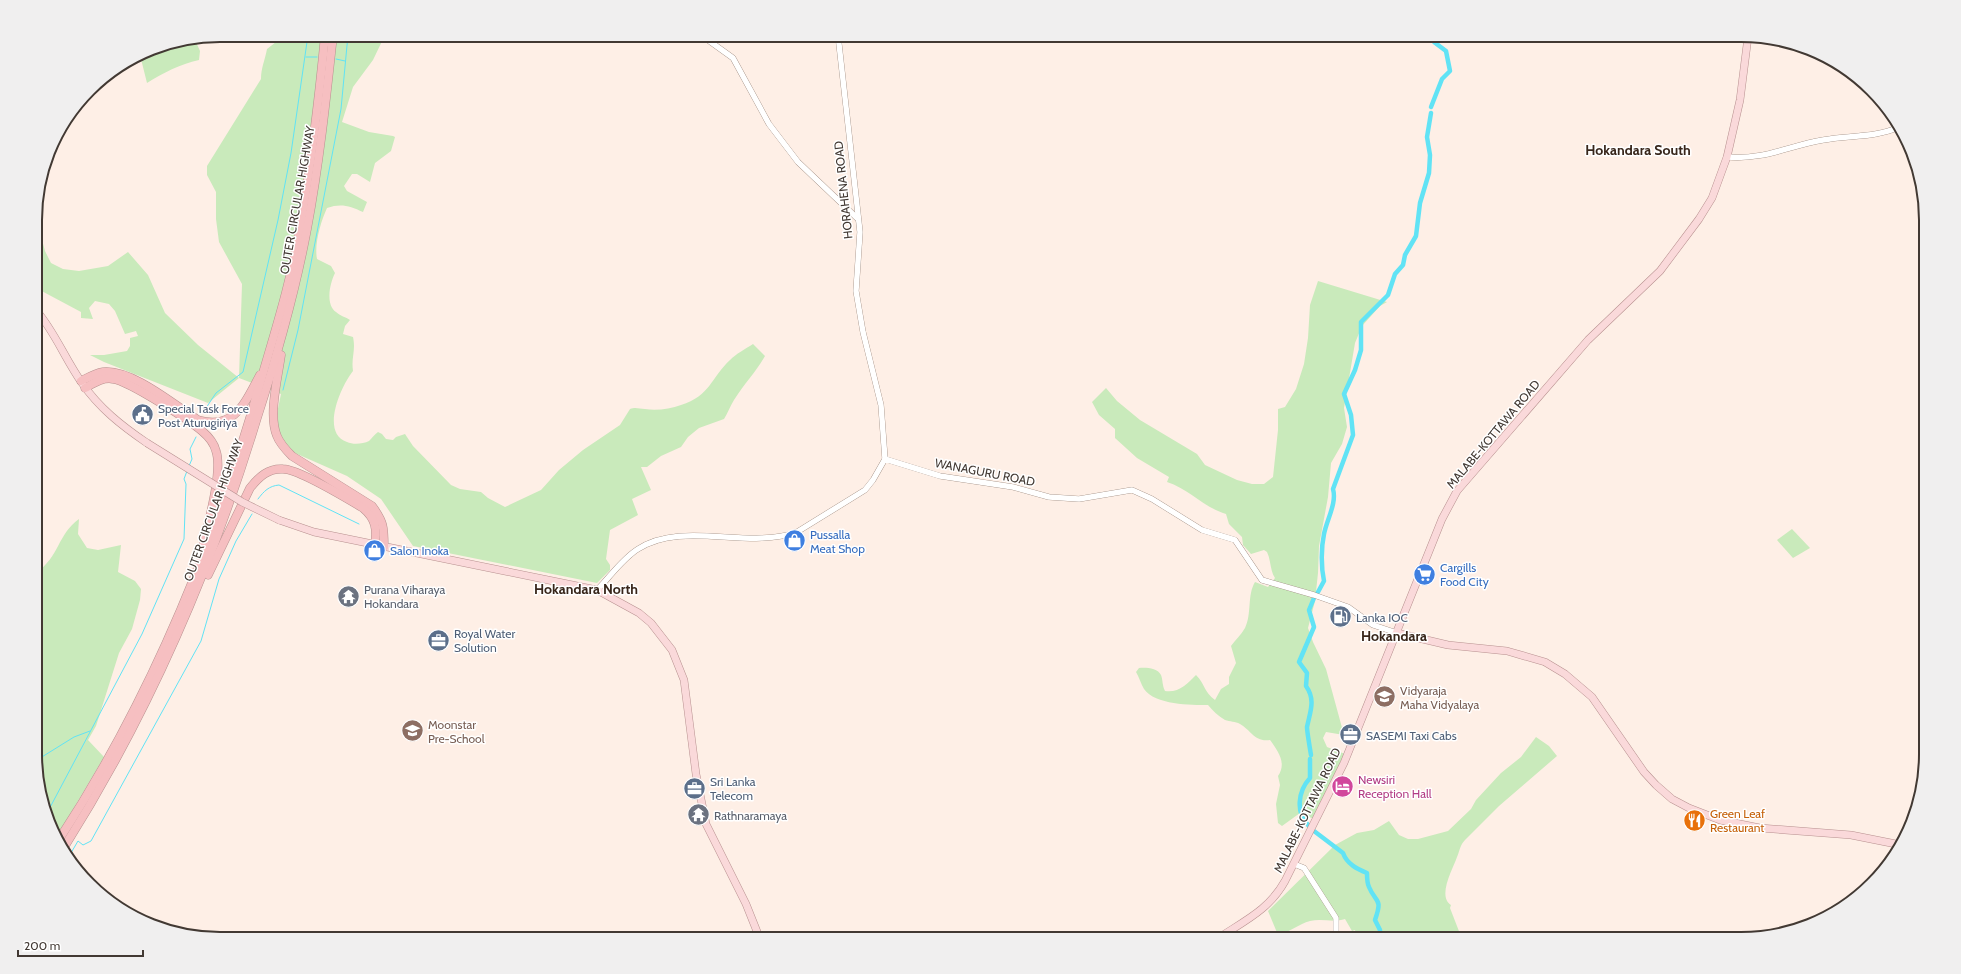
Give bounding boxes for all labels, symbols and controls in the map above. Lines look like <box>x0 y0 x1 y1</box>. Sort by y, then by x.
street label: OUTER CIRCULAR HIGHWAY <box>277 124 317 275</box>
street label: HORAHENA ROAD <box>830 140 856 240</box>
district label: Hokandara South <box>1585 141 1691 159</box>
street label: MALABE-KOTTAWA ROAD <box>1443 376 1543 491</box>
place label: Special Task Force Post Aturugiriya <box>158 401 249 430</box>
public building icon: Special Task Force Post Aturugiriya <box>129 402 155 428</box>
street label: OUTER CIRCULAR HIGHWAY <box>180 437 246 583</box>
street label: WANAGURU ROAD <box>934 455 1037 489</box>
place label: Pussalla Meat Shop <box>810 527 865 556</box>
shop icon: Pussalla Meat Shop <box>781 528 807 554</box>
shop icon: Salon Inoka <box>362 537 388 563</box>
place label: Salon Inoka <box>390 543 449 558</box>
place label: Cargills Food City <box>1440 560 1489 589</box>
supermarket icon: Cargills Food City <box>1412 561 1438 587</box>
district label: Hokandara North <box>534 580 638 598</box>
place label: Purana Viharaya Hokandara <box>364 582 446 611</box>
temple icon: Purana Viharaya Hokandara <box>336 583 362 609</box>
fuel station icon: Lanka IOC <box>1327 604 1353 630</box>
place label: Lanka IOC <box>1356 610 1408 625</box>
place label: Royal Water Solution <box>454 626 515 655</box>
office icon: Royal Water Solution <box>425 627 451 653</box>
district label: Hokandara <box>1361 627 1427 645</box>
place label: Vidyaraja Maha Vidyalaya <box>1400 683 1480 712</box>
school or university icon: Vidyaraja Maha Vidyalaya <box>1371 684 1397 710</box>
place label: Moonstar Pre-School <box>428 717 485 746</box>
school or university icon: Moonstar Pre-School <box>399 718 425 744</box>
office icon: SASEMI Taxi Cabs <box>1338 722 1364 748</box>
place label: SASEMI Taxi Cabs <box>1366 728 1457 743</box>
street label: MALABE-KOTTAWA ROAD <box>1270 745 1344 875</box>
place label: Newsiri Reception Hall <box>1358 772 1432 801</box>
hotel icon: Newsiri Reception Hall <box>1329 773 1355 799</box>
place label: Sri Lanka Telecom <box>710 774 756 803</box>
office icon: Sri Lanka Telecom <box>681 775 707 801</box>
temple icon: Rathnaramaya <box>686 802 712 828</box>
place label: Green Leaf Restaurant <box>1710 806 1765 835</box>
restaurant icon: Green Leaf Restaurant <box>1681 807 1707 833</box>
place label: Rathnaramaya <box>714 808 787 823</box>
scale bar <box>18 932 143 958</box>
text: 200 m <box>24 938 60 953</box>

